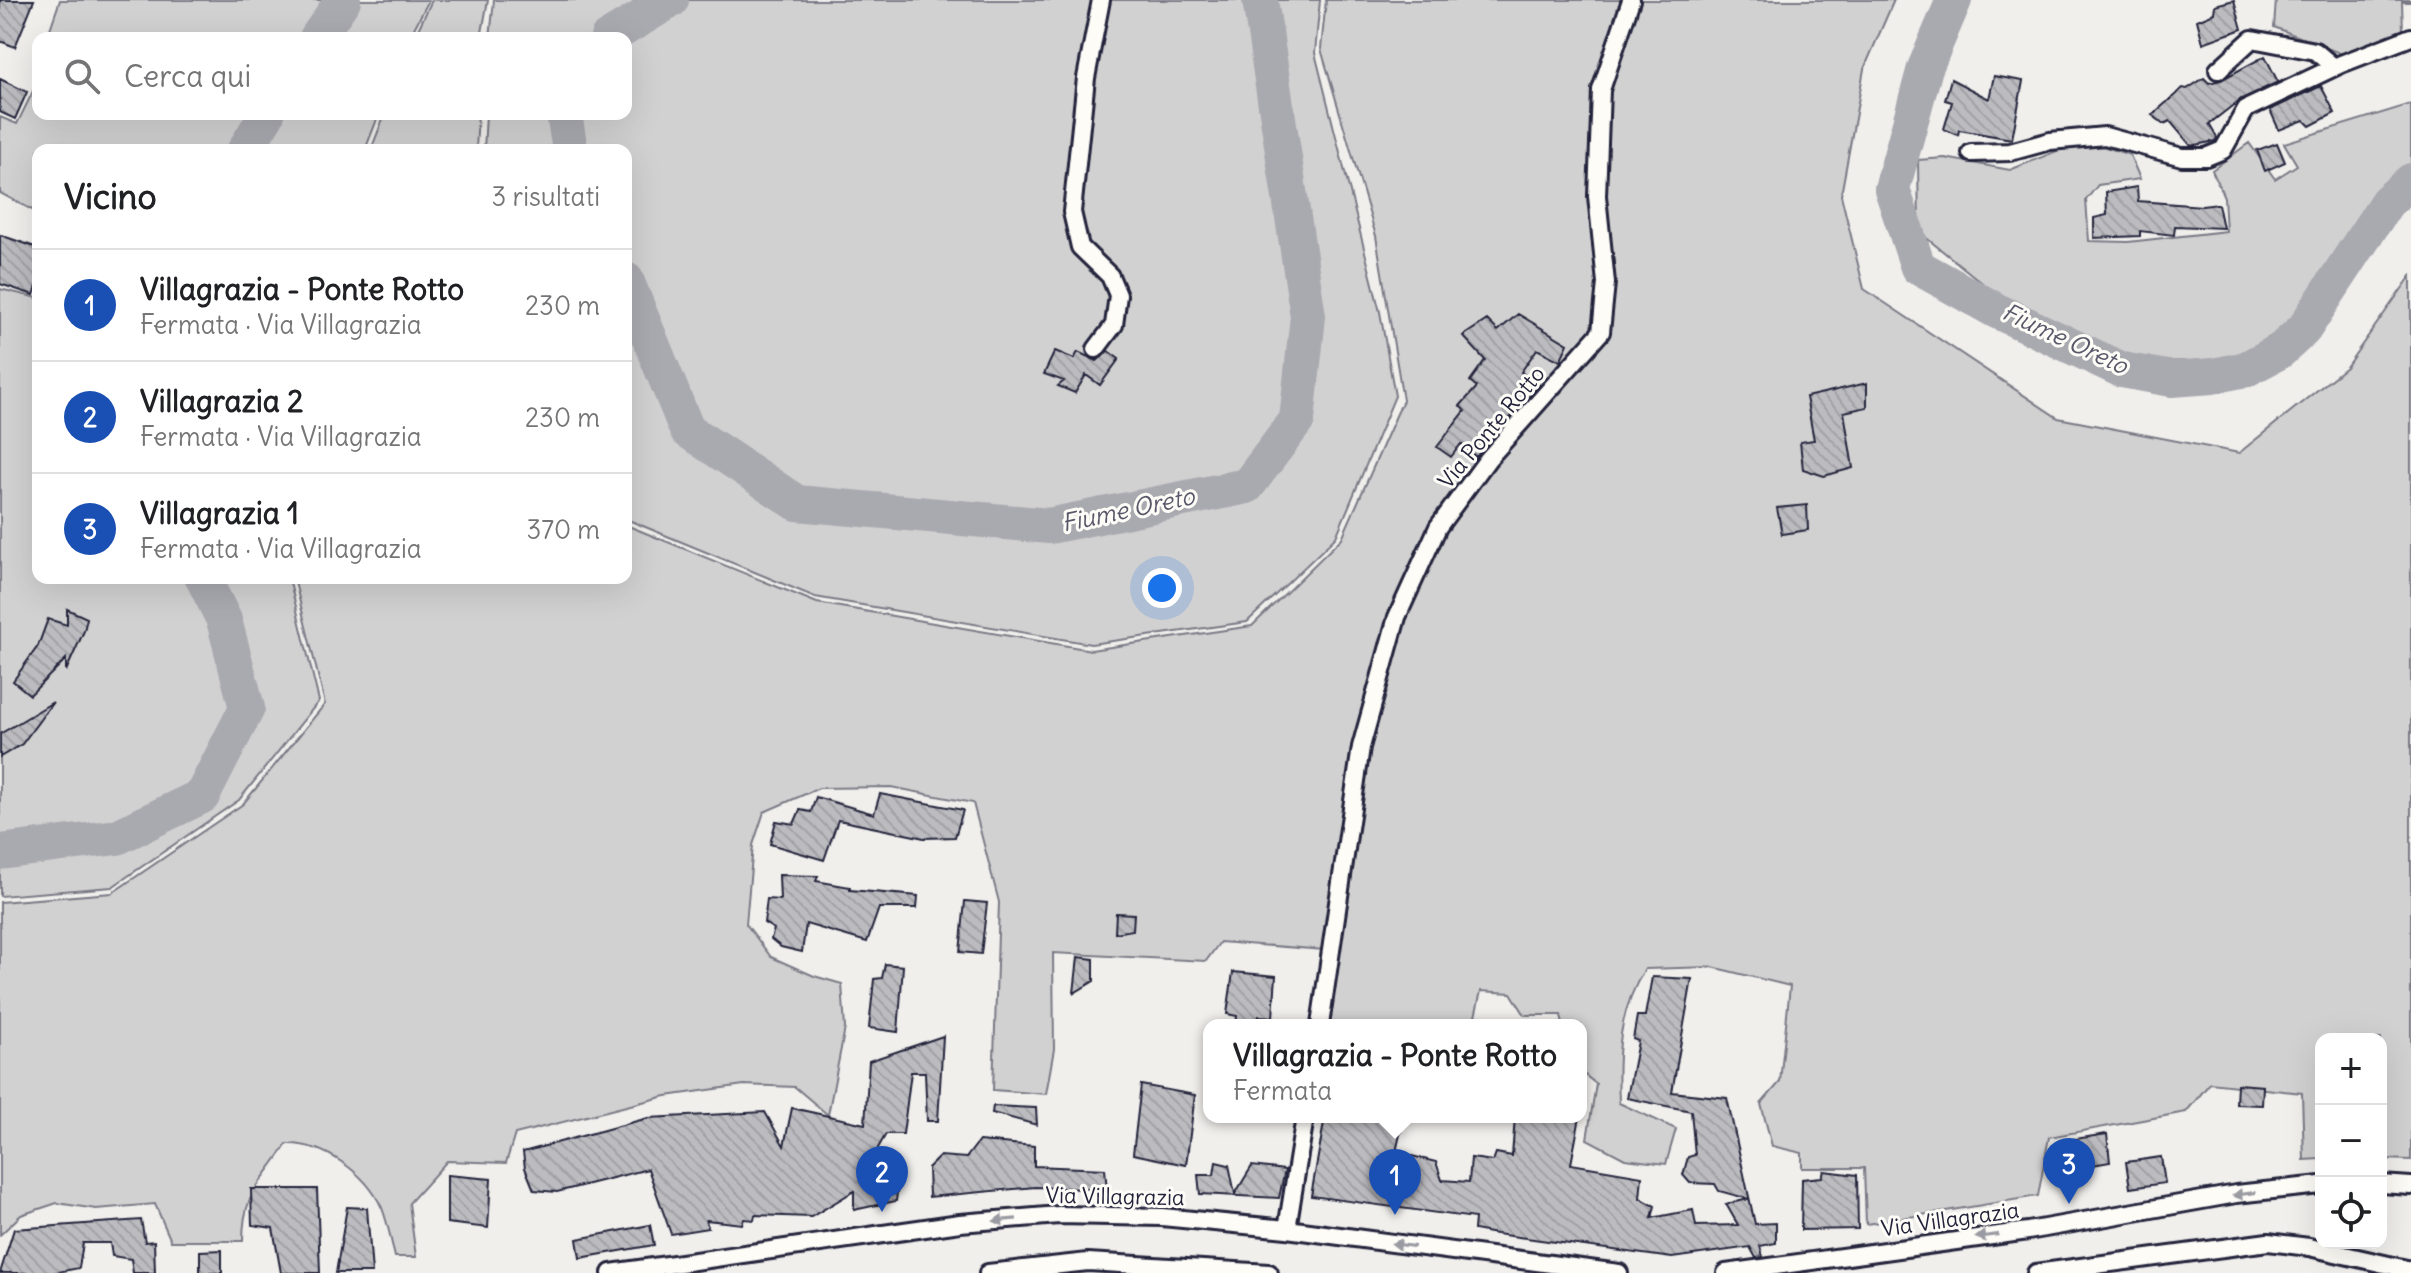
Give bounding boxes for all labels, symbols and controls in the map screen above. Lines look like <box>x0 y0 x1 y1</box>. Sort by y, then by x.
search box <box>32 32 632 120</box>
icon: search <box>60 54 104 98</box>
text: Cerca qui <box>124 57 251 95</box>
text: Vicino <box>64 175 157 218</box>
text: 3 risultati <box>492 180 600 213</box>
text: Villagrazia - Ponte Rotto <box>140 270 464 308</box>
text: 1 <box>85 289 95 322</box>
text: 230 m <box>525 289 600 322</box>
water label: Fiume Oreto <box>1998 296 2134 381</box>
text: Fermata · Via Villagrazia <box>140 308 422 341</box>
street label: Via Ponte Rotto <box>1432 360 1550 494</box>
text: Villagrazia 2 <box>140 382 303 420</box>
text: 2 <box>83 401 97 434</box>
text: 230 m <box>525 401 600 434</box>
text: Fermata · Via Villagrazia <box>140 420 422 453</box>
water label: Fiume Oreto <box>1059 480 1198 538</box>
text: Villagrazia 1 <box>140 494 299 532</box>
text: 3 <box>83 513 97 546</box>
text: 370 m <box>526 513 600 546</box>
text: Fermata · Via Villagrazia <box>140 532 422 565</box>
your location <box>1142 568 1182 608</box>
popup <box>1203 1019 1587 1123</box>
map controls <box>2315 1033 2387 1249</box>
button: + <box>2315 1033 2387 1105</box>
text: Villagrazia - Ponte Rotto <box>1233 1036 1557 1074</box>
text: Fermata <box>1233 1074 1332 1107</box>
button: − <box>2315 1105 2387 1177</box>
pin: 3 <box>2043 1138 2095 1204</box>
pin: 2 <box>856 1146 908 1212</box>
pin: 1 <box>1369 1149 1421 1215</box>
button: locate <box>2315 1177 2387 1249</box>
street label: Via Villagrazia <box>1045 1181 1185 1211</box>
one-way arrow <box>2231 1187 2256 1200</box>
street label: Via Villagrazia <box>1879 1195 2021 1243</box>
one-way arrow <box>992 1213 1017 1226</box>
one-way arrow <box>1974 1230 1999 1243</box>
one-way arrow <box>1390 1238 1415 1251</box>

